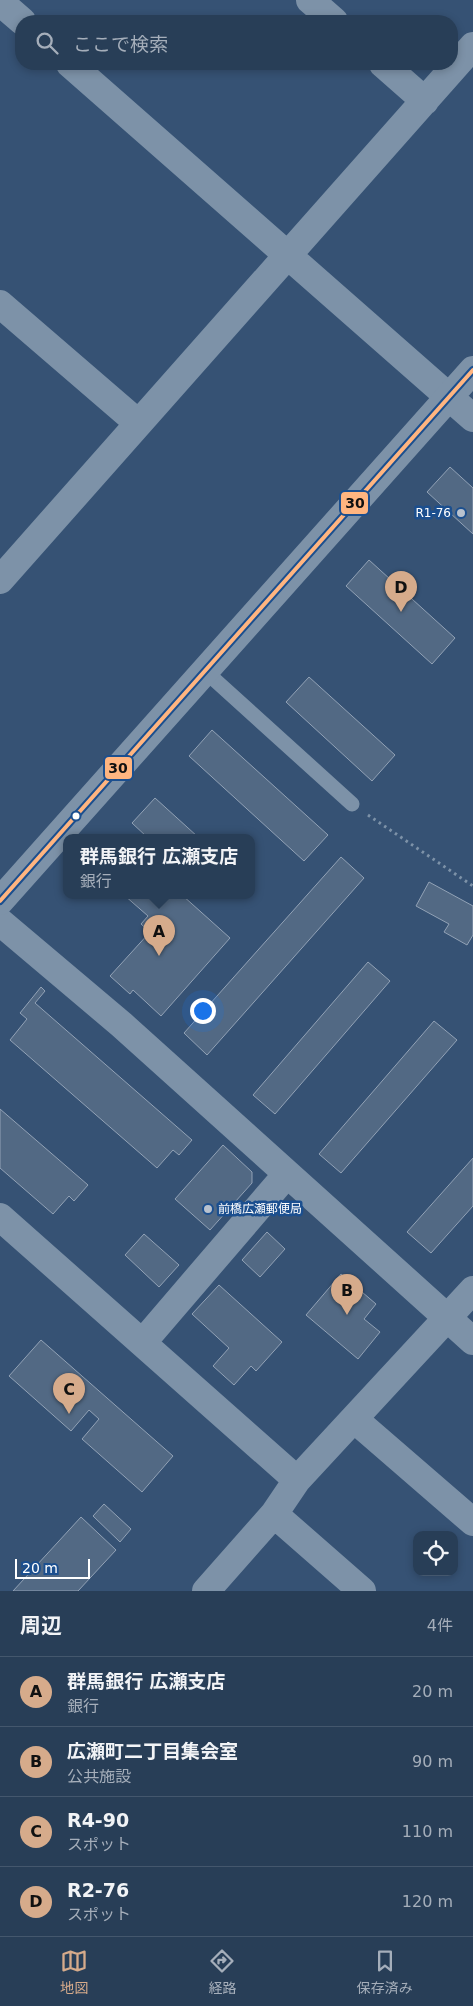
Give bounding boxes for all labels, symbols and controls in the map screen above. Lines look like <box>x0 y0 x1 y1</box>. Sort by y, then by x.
search box <box>15 15 458 70</box>
icon: search <box>33 29 61 57</box>
text: ここで検索 <box>73 33 168 55</box>
line badge: 30 <box>340 491 369 515</box>
text: 30 <box>345 495 365 511</box>
place label: R1-76 <box>415 506 451 520</box>
marker: R1-76 <box>455 507 467 519</box>
pin: D <box>385 571 417 612</box>
line badge: 30 <box>104 756 133 780</box>
text: 30 <box>108 760 128 776</box>
unlabelled marker <box>71 811 81 821</box>
popup <box>63 834 255 899</box>
text: 群馬銀行 広瀬支店 <box>80 845 238 867</box>
text: 銀行 <box>80 872 112 891</box>
pin: A <box>143 915 175 956</box>
your location <box>190 998 216 1024</box>
place label: 前橋広瀬郵便局 <box>218 1202 302 1216</box>
marker: 前橋広瀬郵便局 <box>202 1203 214 1215</box>
pin: B <box>331 1274 363 1315</box>
pin: C <box>53 1373 85 1414</box>
map controls <box>413 1531 458 1576</box>
button: locate <box>413 1531 458 1576</box>
scale bar <box>15 1556 90 1579</box>
text: 20 m <box>22 1560 58 1576</box>
text: 周辺 <box>20 1614 62 1638</box>
text: 4件 <box>427 1616 453 1635</box>
text: 群馬銀行 広瀬支店 <box>67 1670 226 1692</box>
text: A <box>30 1682 42 1701</box>
text: 20 m <box>412 1682 453 1701</box>
text: 銀行 <box>67 1697 99 1716</box>
text: 広瀬町二丁目集会室 <box>67 1740 238 1762</box>
text: B <box>30 1752 42 1771</box>
text: 90 m <box>412 1752 453 1771</box>
text: 公共施設 <box>67 1767 131 1786</box>
text: R4-90 <box>67 1809 129 1831</box>
text: C <box>30 1822 42 1841</box>
text: 110 m <box>402 1822 453 1841</box>
text: スポット <box>67 1835 131 1854</box>
text: R2-76 <box>67 1879 129 1901</box>
text: D <box>29 1892 43 1911</box>
text: 120 m <box>402 1892 453 1911</box>
text: スポット <box>67 1905 131 1924</box>
tab: 地図 <box>60 1947 88 1997</box>
tab: 経路 <box>208 1947 236 1997</box>
tab: 保存済み <box>357 1947 413 1997</box>

